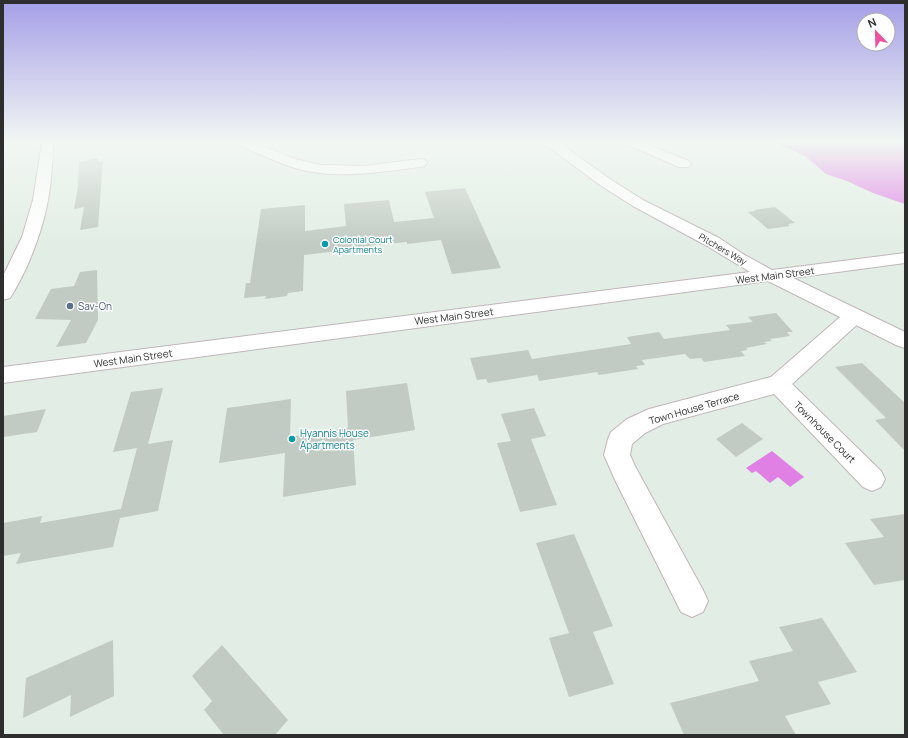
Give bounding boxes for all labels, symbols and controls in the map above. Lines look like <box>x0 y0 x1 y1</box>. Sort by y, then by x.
north arrow <box>856 12 896 52</box>
text: N <box>865 14 879 31</box>
street label: Pitchers Way <box>697 230 750 268</box>
place label: Colonial Court Apartments <box>333 233 393 256</box>
marker: Colonial Court Apartments <box>320 239 330 249</box>
street label: West Main Street <box>735 263 815 287</box>
place label: Sav-On <box>78 299 112 313</box>
marker: Sav-On <box>65 301 75 311</box>
street label: West Main Street <box>414 304 494 328</box>
street label: West Main Street <box>93 346 173 370</box>
street label: Town House Terrace <box>647 388 741 428</box>
street label: Townhouse Court <box>791 398 859 466</box>
place label: Hyannis House Apartments <box>300 426 369 452</box>
marker: Hyannis House Apartments <box>287 434 297 444</box>

